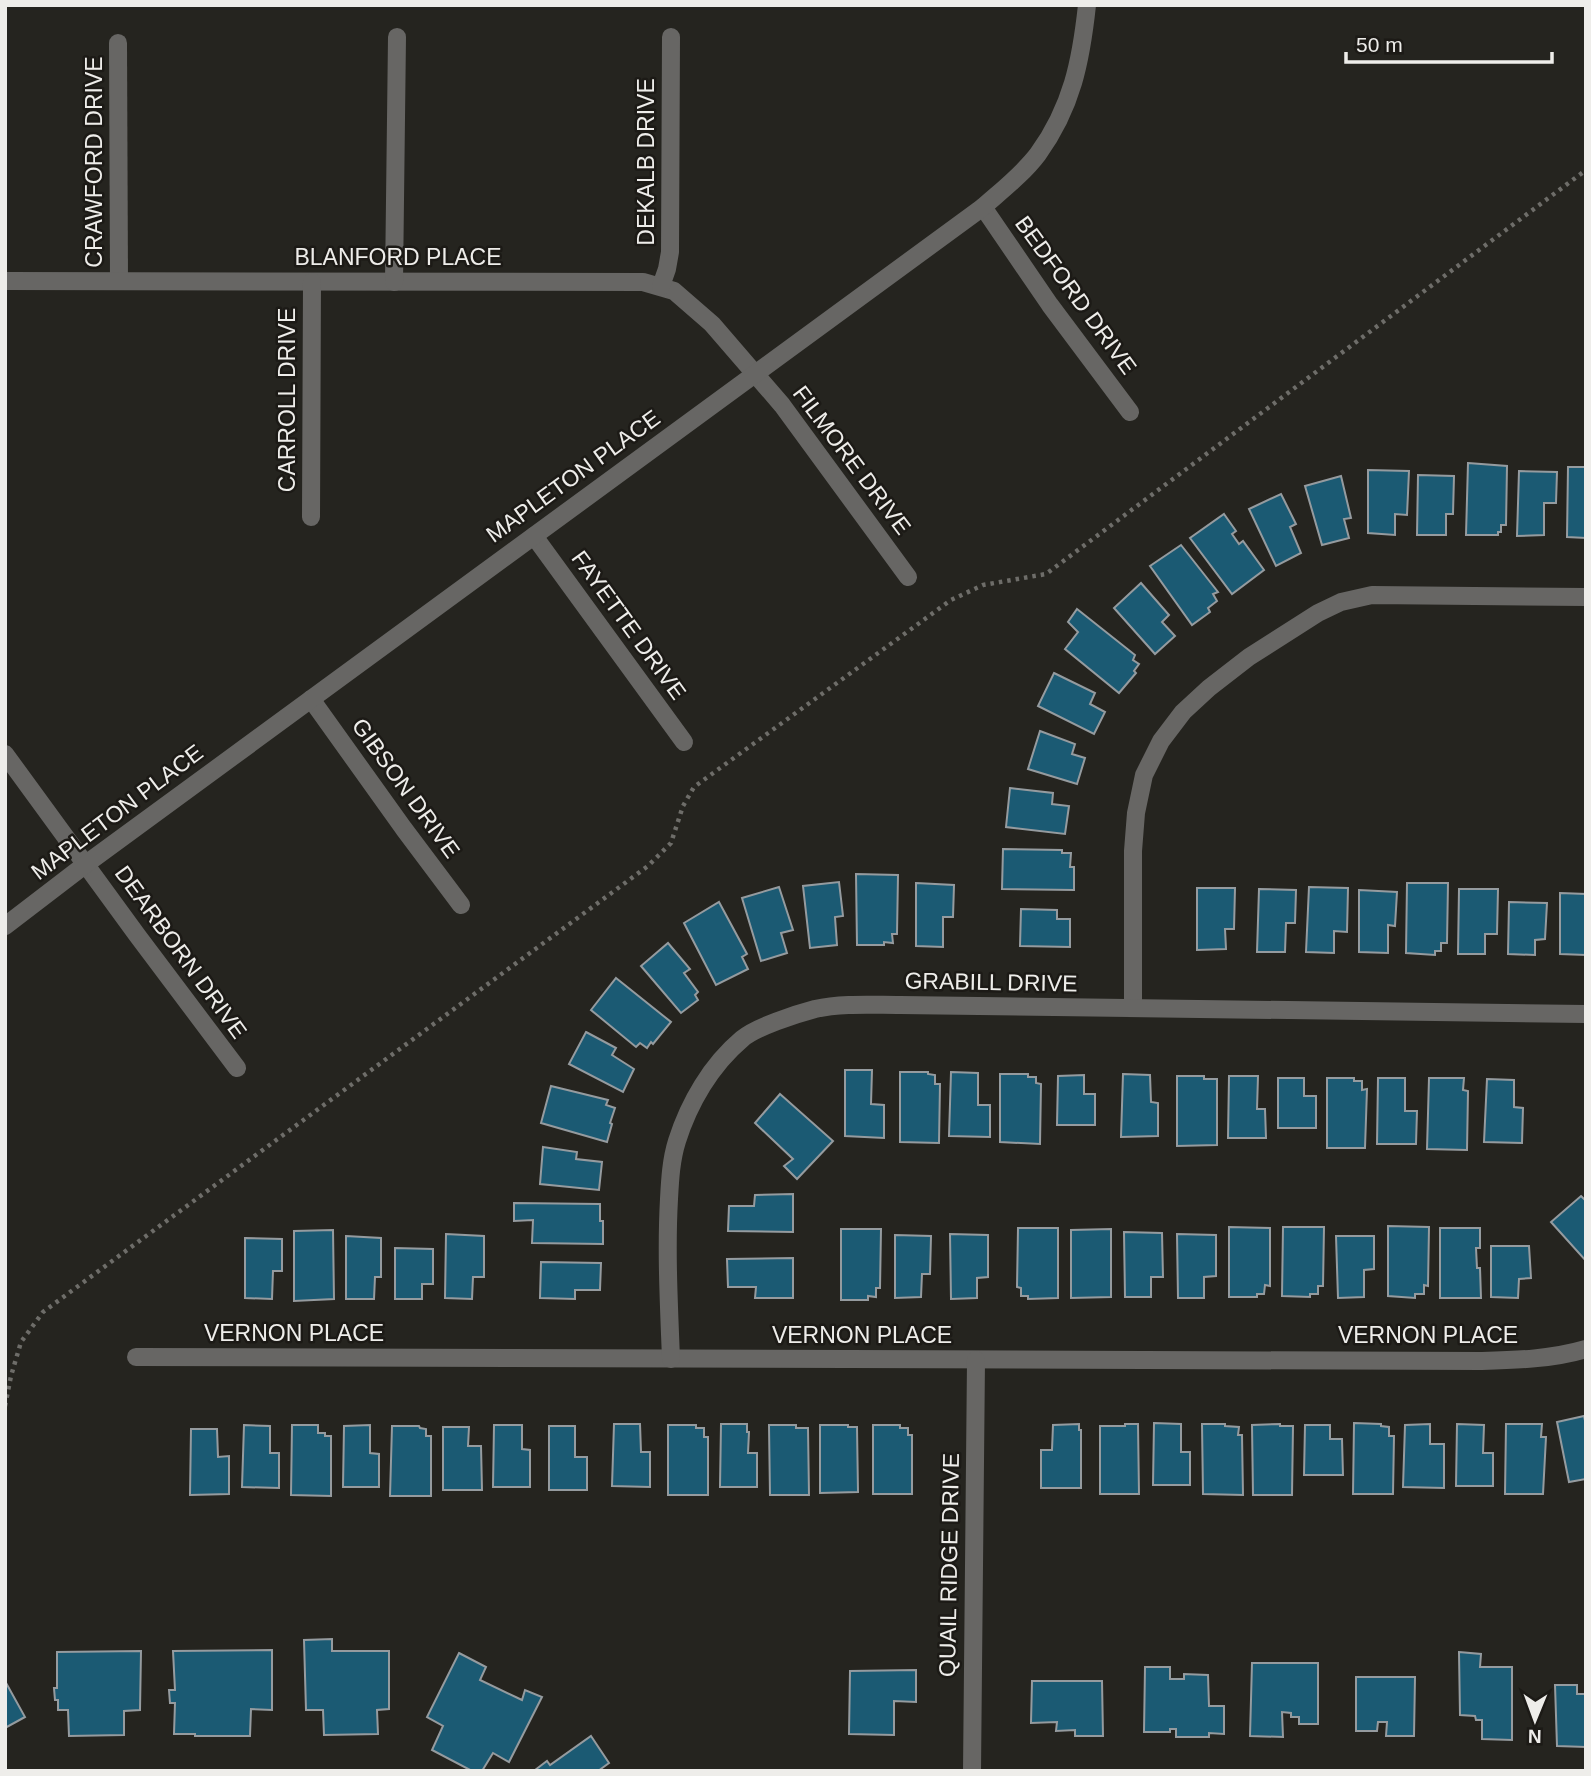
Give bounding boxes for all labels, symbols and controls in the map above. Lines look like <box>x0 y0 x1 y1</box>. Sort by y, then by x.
scale bar <box>1346 21 1552 65</box>
text: 50 m <box>1356 33 1403 56</box>
street label: CRAWFORD DRIVE <box>81 56 107 268</box>
street label: DEKALB DRIVE <box>633 78 659 246</box>
street label: BEDFORD DRIVE <box>1010 211 1142 379</box>
street label: BLANFORD PLACE <box>294 244 502 270</box>
street label: CARROLL DRIVE <box>274 308 300 492</box>
street label: FILMORE DRIVE <box>788 381 916 539</box>
street label: MAPLETON PLACE <box>481 404 665 548</box>
street label: FAYETTE DRIVE <box>566 546 692 704</box>
street label: GIBSON DRIVE <box>347 713 465 863</box>
street label: MAPLETON PLACE <box>26 739 208 885</box>
street label: DEARBORN DRIVE <box>110 861 252 1043</box>
street label: GRABILL DRIVE <box>904 967 1078 997</box>
street label: VERNON PLACE <box>204 1320 384 1346</box>
street label: VERNON PLACE <box>772 1322 952 1348</box>
street label: VERNON PLACE <box>1338 1322 1518 1348</box>
street label: QUAIL RIDGE DRIVE <box>934 1453 964 1677</box>
north arrow <box>1500 1685 1570 1755</box>
text: N <box>1528 1726 1542 1747</box>

